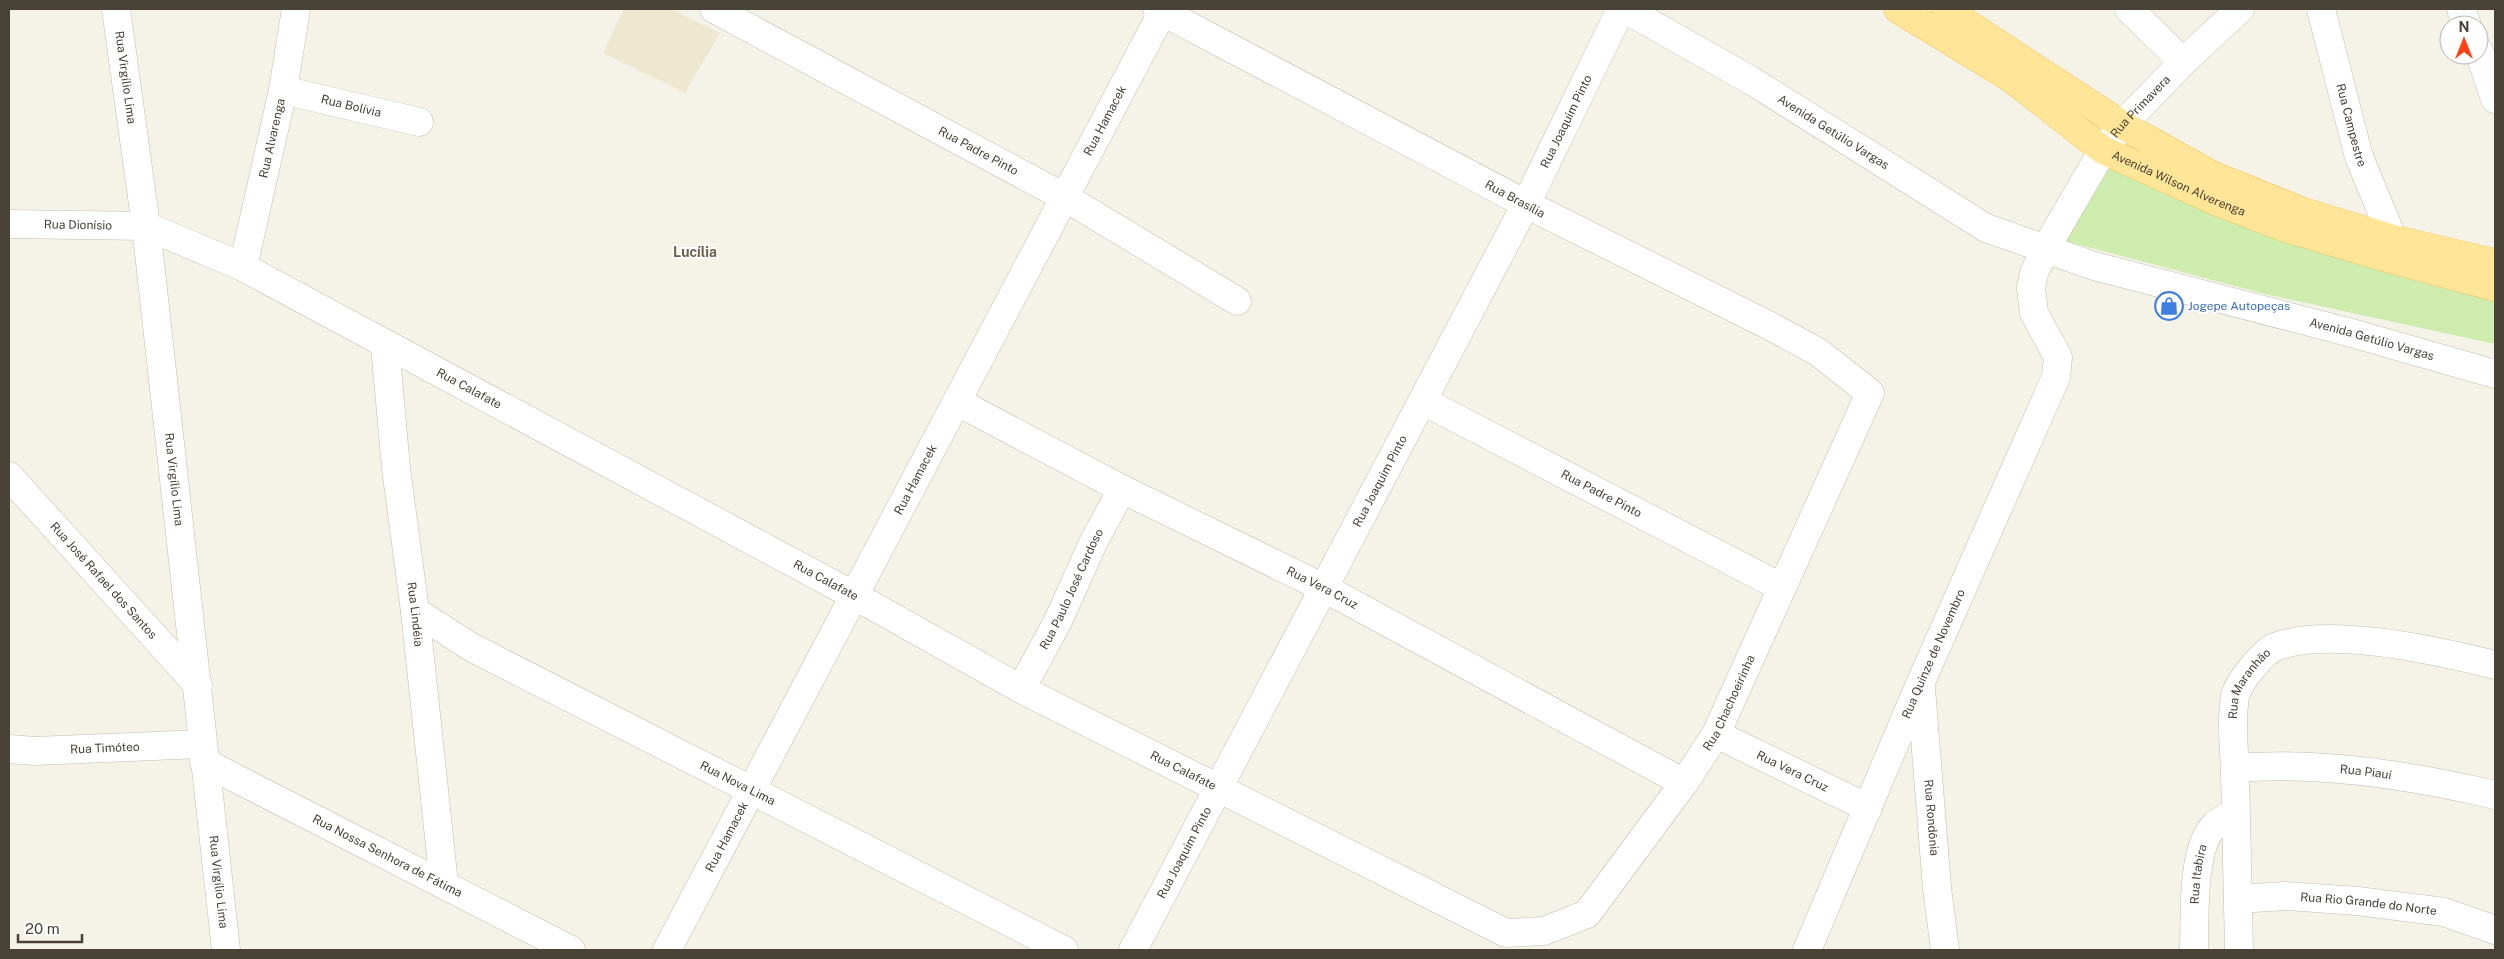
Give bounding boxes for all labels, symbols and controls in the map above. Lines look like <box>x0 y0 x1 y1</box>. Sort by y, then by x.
north arrow <box>2439 15 2489 65</box>
text: N <box>2459 19 2469 35</box>
street label: Rua Virgílio Lima <box>112 30 139 125</box>
street label: Rua Joaquim Pinto <box>1538 72 1595 170</box>
street label: Rua Primavera <box>2108 72 2173 141</box>
street label: Rua Campestre <box>2333 82 2369 169</box>
street label: Rua Hamacek <box>1081 83 1129 158</box>
street label: Rua Bolívia <box>320 92 383 120</box>
street label: Avenida Getúlio Vargas <box>1775 92 1892 172</box>
street label: Rua Alvarenga <box>256 97 288 179</box>
street label: Rua Padre Pinto <box>936 124 1021 178</box>
street label: Avenida Wilson Alverenga <box>2110 148 2247 219</box>
street label: Rua Brasília <box>1483 177 1547 221</box>
street label: Rua Dionísio <box>44 218 112 233</box>
district label: Lucília <box>673 244 717 260</box>
shop icon: Jogepe Autopeças <box>2154 291 2184 321</box>
place label: Jogepe Autopeças <box>2188 299 2290 313</box>
street label: Avenida Getúlio Vargas <box>2308 315 2436 363</box>
street label: Rua Calafate <box>434 365 504 412</box>
street label: Rua Virgílio Lima <box>162 432 186 527</box>
street label: Rua Joaquim Pinto <box>1350 433 1410 529</box>
street label: Rua Hamacek <box>891 442 940 517</box>
street label: Rua Padre Pinto <box>1559 467 1644 520</box>
street label: Rua José Rafael dos Santos <box>47 519 160 642</box>
street label: Rua Paulo José Cardoso <box>1037 526 1106 652</box>
street label: Rua Calafate <box>791 557 861 604</box>
street label: Rua Vera Cruz <box>1284 564 1360 612</box>
street label: Rua Lindéia <box>404 581 426 647</box>
street label: Rua Quinze de Novembro <box>1899 587 1968 721</box>
street label: Rua Maranhão <box>2226 645 2274 719</box>
street label: Rua Chachoeirinha <box>1700 653 1758 753</box>
street label: Rua Timóteo <box>70 740 140 757</box>
street label: Rua Calafate <box>1148 748 1219 793</box>
street label: Rua Vera Cruz <box>1754 748 1831 795</box>
street label: Rua Nova Lima <box>698 758 778 808</box>
street label: Rua Piauí <box>2339 762 2394 782</box>
street label: Rua Rondônia <box>1921 779 1941 856</box>
street label: Rua Hamacek <box>703 799 751 874</box>
street label: Rua Joaquim Pinto <box>1154 804 1214 901</box>
street label: Rua Nossa Senhora de Fátima <box>310 812 465 900</box>
street label: Rua Virgílio Lima <box>206 835 231 929</box>
street label: Rua Itabira <box>2188 842 2210 905</box>
street label: Rua Rio Grande do Norte <box>2300 890 2438 918</box>
scale bar <box>18 912 81 944</box>
text: 20 m <box>25 920 60 937</box>

